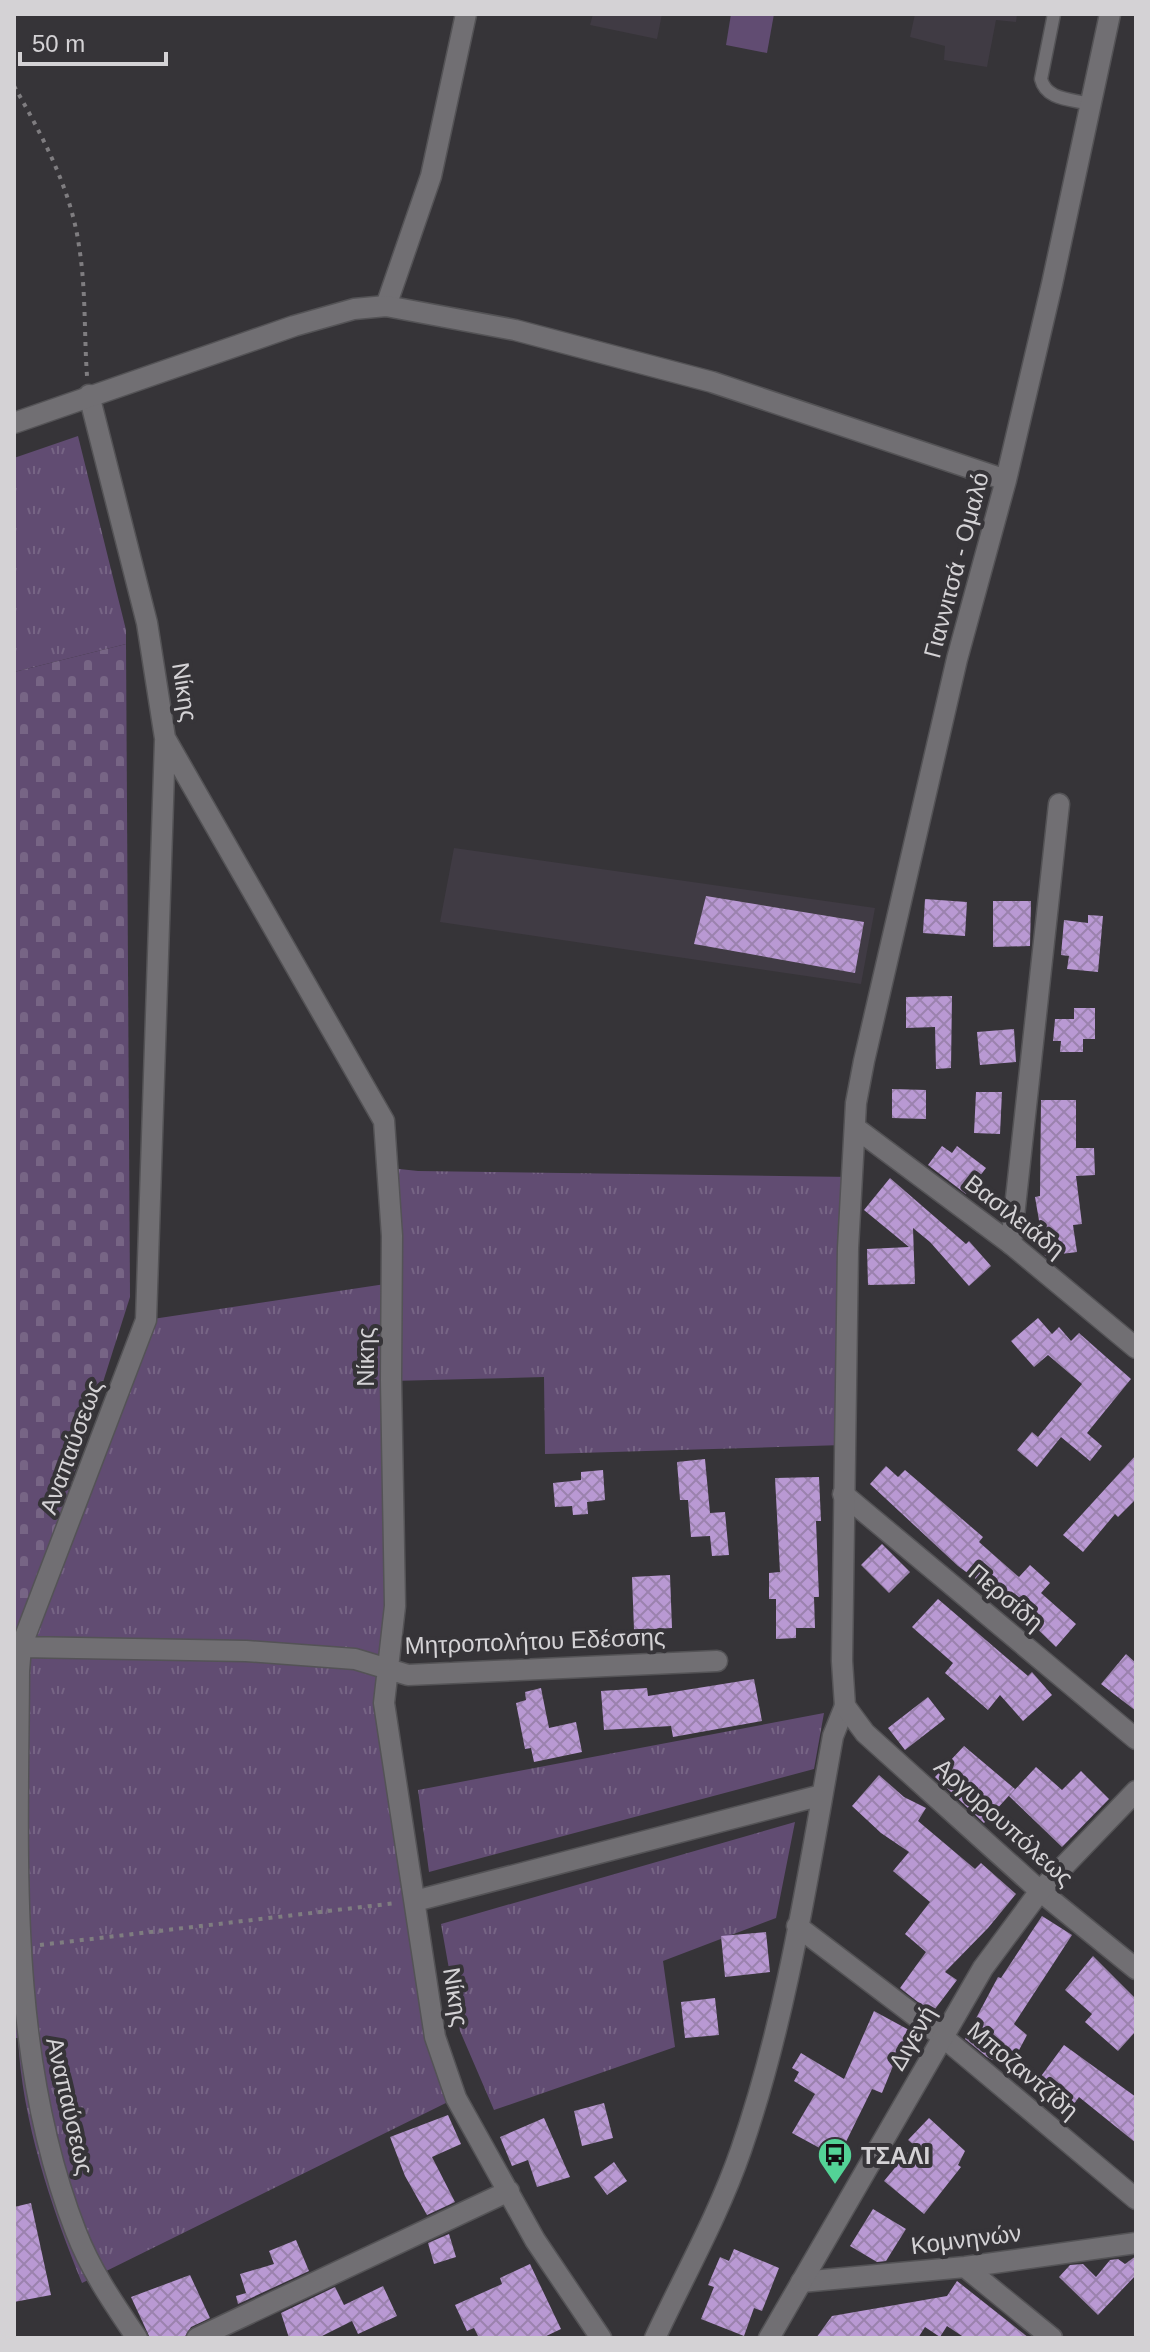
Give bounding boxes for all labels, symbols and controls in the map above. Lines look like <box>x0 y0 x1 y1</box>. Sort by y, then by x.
scale bar <box>20 16 166 66</box>
text: 50 m <box>32 30 85 57</box>
street label: Γιαννιτσά - Ομαλό <box>918 469 994 661</box>
street label: Νίκης <box>167 660 203 724</box>
street label: Βασιλειάδη <box>960 1169 1070 1263</box>
street label: Νίκης <box>352 1327 379 1387</box>
street label: Αναπαύσεως <box>34 1376 108 1518</box>
street label: Περσίδη <box>963 1558 1049 1636</box>
street label: Μητροπολήτου Εδέσσης <box>404 1623 666 1659</box>
street label: Αργυρουπόλεως <box>929 1753 1079 1891</box>
street label: Νίκης <box>438 1965 474 2029</box>
street label: Διγενή <box>883 2001 941 2075</box>
street label: Μποζαντζίδη <box>962 2016 1084 2124</box>
street label: Αναπαύσεως <box>41 2035 99 2177</box>
bus stop icon: ΤΣΑΛΙ <box>816 2136 854 2186</box>
place label: ΤΣΑΛΙ <box>861 2142 930 2169</box>
street label: Κομνηνών <box>909 2219 1023 2259</box>

